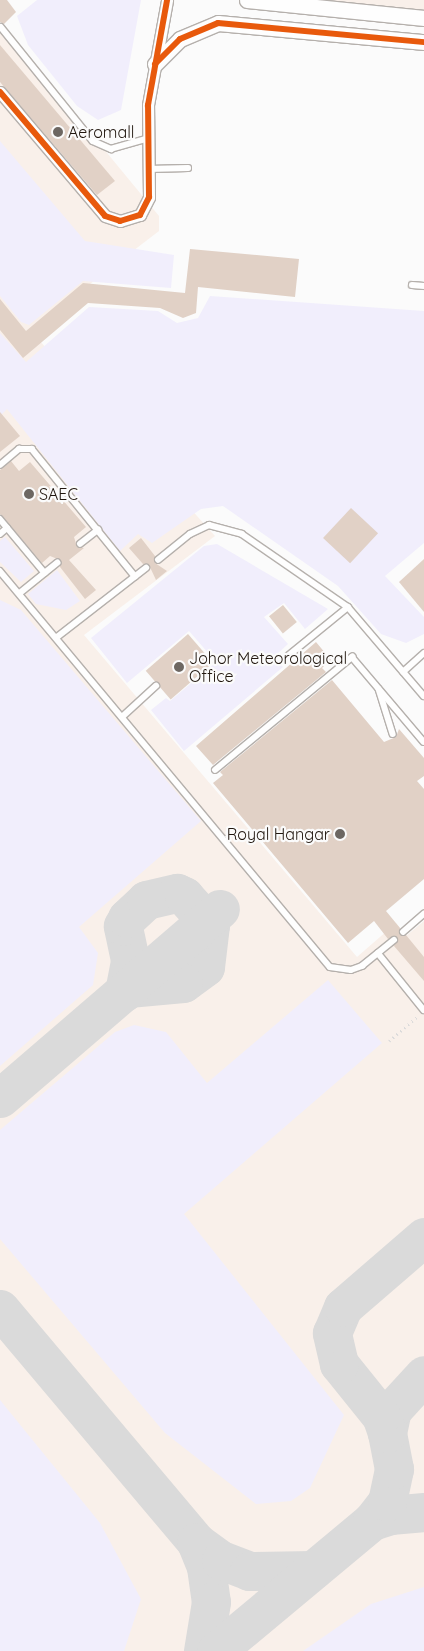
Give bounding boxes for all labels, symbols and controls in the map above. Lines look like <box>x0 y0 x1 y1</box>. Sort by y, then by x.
place label: Aeromall <box>68 122 135 142</box>
marker: Aeromall <box>52 126 64 138</box>
place label: SAEC <box>39 484 78 504</box>
marker: SAEC <box>23 488 35 500</box>
place label: Johor Meteorological Office <box>189 648 347 686</box>
marker: Johor Meteorological Office <box>173 661 185 673</box>
place label: Royal Hangar <box>227 824 330 844</box>
marker: Royal Hangar <box>334 828 346 840</box>

